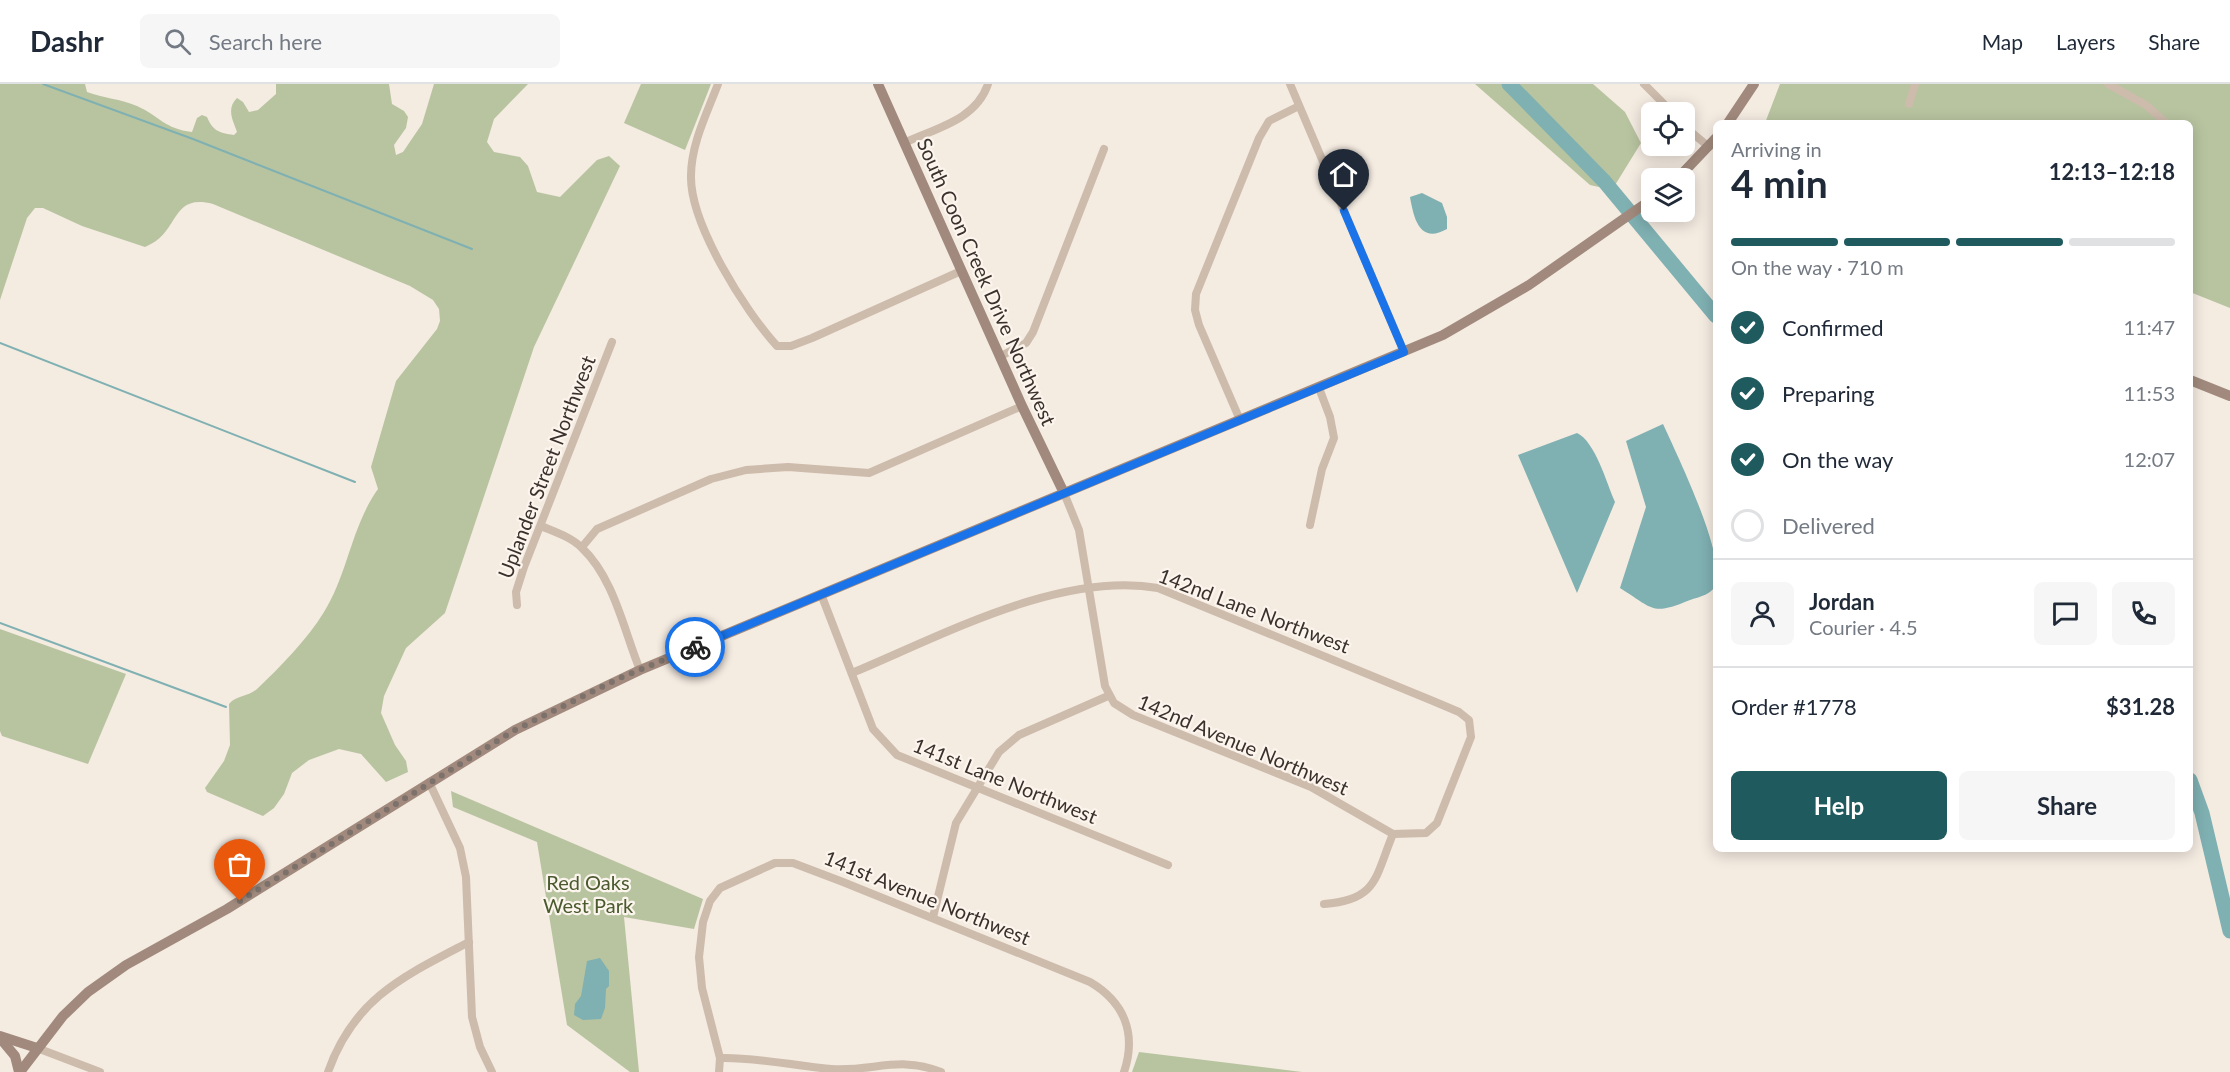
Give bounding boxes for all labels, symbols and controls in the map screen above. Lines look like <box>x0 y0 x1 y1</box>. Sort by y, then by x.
search box <box>140 14 560 68</box>
text: Dashr <box>30 24 104 58</box>
icon: search <box>161 25 194 58</box>
text: Search here <box>209 28 322 55</box>
text: Map <box>1982 29 2023 54</box>
text: Layers <box>2056 29 2115 54</box>
text: Share <box>2148 29 2200 54</box>
map controls <box>1641 102 1695 222</box>
button: locate <box>1641 102 1695 156</box>
street label: South Coon Creek Drive Northwest <box>912 134 1061 429</box>
text: Arriving in <box>1731 137 1822 161</box>
pin <box>1318 149 1369 211</box>
icon: home <box>1327 158 1360 191</box>
text: 12:13–12:18 <box>2049 158 2175 185</box>
text: 4 min <box>1731 160 1828 206</box>
button: layers <box>1641 168 1695 222</box>
text: On the way · 710 m <box>1731 255 1904 279</box>
icon: check <box>1731 311 1764 344</box>
text: Confirmed <box>1782 314 1884 341</box>
text: 11:47 <box>2124 315 2175 339</box>
street label: Uplander Street Northwest <box>492 352 600 581</box>
icon: check <box>1731 377 1764 410</box>
text: Preparing <box>1782 380 1874 407</box>
text: 11:53 <box>2124 381 2175 405</box>
icon: check <box>1731 443 1764 476</box>
text: On the way <box>1782 446 1893 473</box>
text: 12:07 <box>2124 447 2175 471</box>
text: Delivered <box>1782 512 1875 539</box>
street label: 142nd Lane Northwest <box>1155 562 1353 658</box>
button: person <box>1731 582 1794 645</box>
button: chat <box>2034 582 2097 645</box>
button: phone <box>2112 582 2175 645</box>
text: Jordan <box>1809 588 1875 615</box>
text: Courier · 4.5 <box>1809 615 1918 639</box>
courier <box>665 617 725 677</box>
icon: bike <box>679 631 712 664</box>
street label: 142nd Avenue Northwest <box>1134 689 1352 799</box>
text: Order #1778 <box>1731 693 1857 720</box>
text: $31.28 <box>2106 693 2175 720</box>
street label: 141st Lane Northwest <box>910 732 1101 828</box>
button: Help <box>1731 771 1947 840</box>
button: Share <box>1959 771 2175 840</box>
pin <box>214 839 265 901</box>
street label: 141st Avenue Northwest <box>821 845 1034 949</box>
icon: bag <box>223 848 256 881</box>
park label: Red Oaks West Park <box>543 870 634 917</box>

